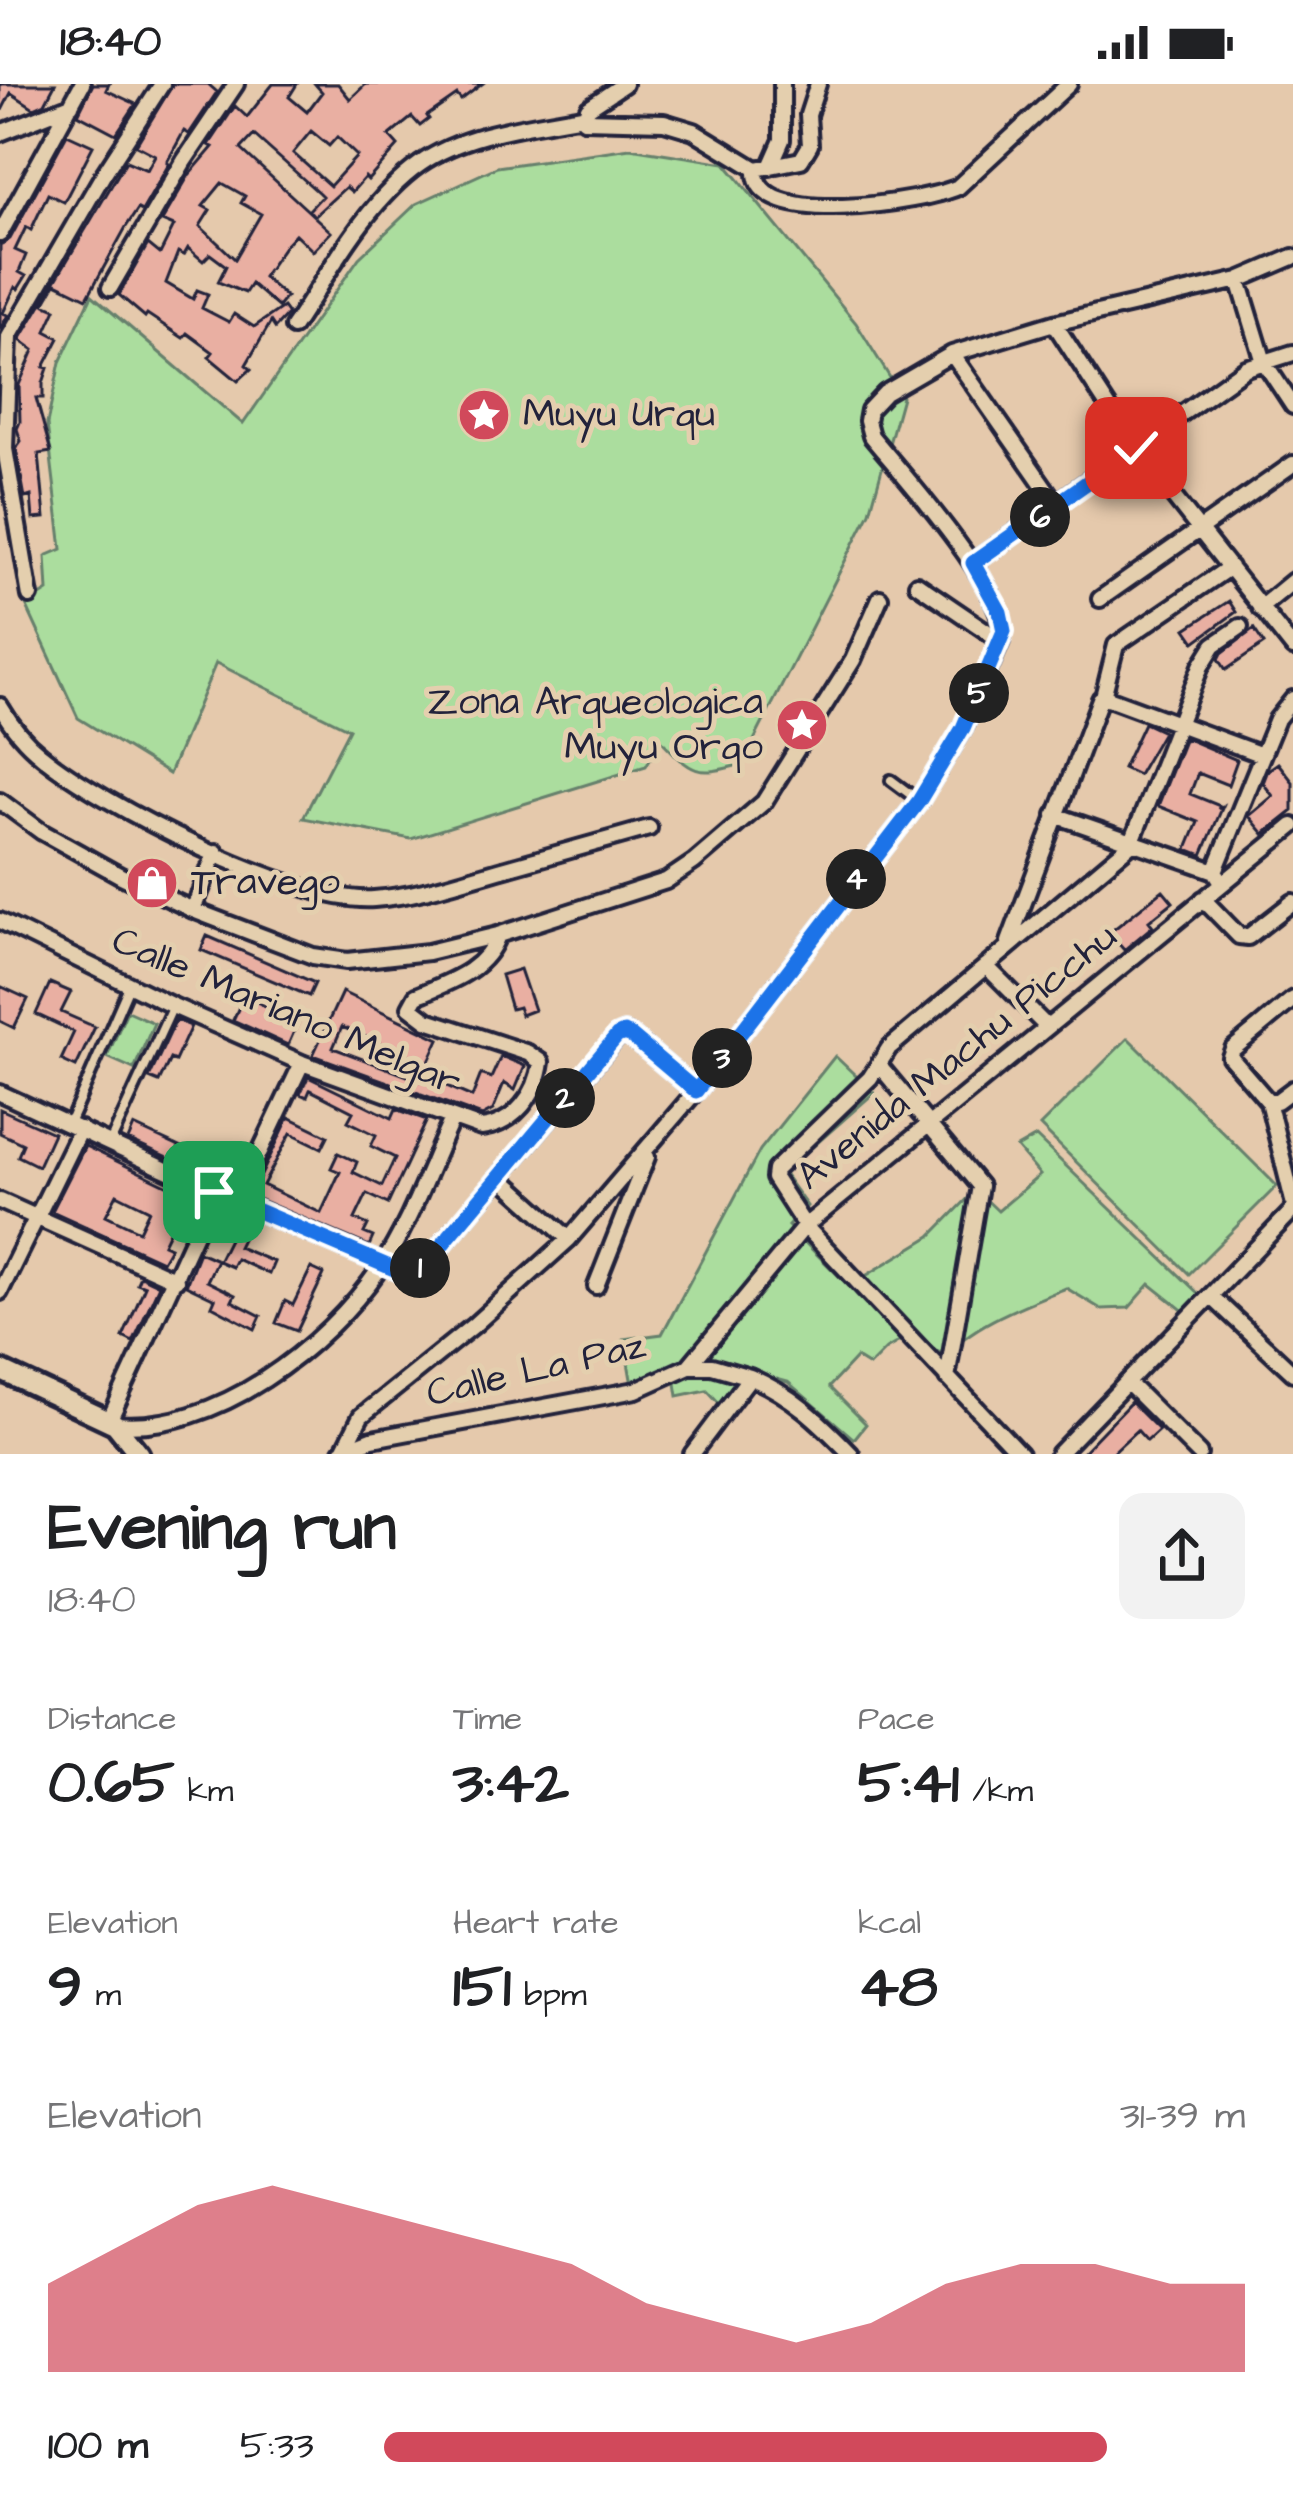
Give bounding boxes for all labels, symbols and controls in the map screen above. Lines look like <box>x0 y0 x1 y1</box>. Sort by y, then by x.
text: 18:40 <box>60 11 161 73</box>
place icon: Muyu Urqu <box>456 387 512 443</box>
place label: Muyu Urqu <box>523 388 715 443</box>
pin <box>1085 397 1187 499</box>
icon: check <box>1103 415 1169 481</box>
pin: 6 <box>1010 487 1070 547</box>
text: 6 <box>1030 494 1050 540</box>
pin: 5 <box>949 663 1009 723</box>
text: 5 <box>967 670 991 716</box>
place label: Zona Arqueologica Muyu Orqo <box>428 676 763 776</box>
place icon: Zona Arqueologica Muyu Orqo <box>774 697 830 753</box>
pin: 4 <box>826 849 886 909</box>
shop icon: Travego <box>124 855 180 911</box>
place label: Travego <box>191 856 340 910</box>
text: 4 <box>845 856 867 902</box>
street label: Avenida Machu Picchu <box>785 911 1129 1203</box>
street label: Calle Mariano Melgar <box>103 914 469 1110</box>
pin: 3 <box>692 1028 752 1088</box>
text: 3 <box>714 1035 730 1081</box>
pin: 2 <box>535 1068 595 1128</box>
text: 2 <box>556 1075 574 1121</box>
pin <box>163 1141 265 1243</box>
icon: arrive <box>181 1159 247 1225</box>
pin: 1 <box>390 1238 450 1298</box>
text: 1 <box>418 1245 422 1291</box>
street label: Calle La Paz <box>421 1318 651 1421</box>
text: Evening run <box>48 1483 396 1575</box>
button: share <box>1119 1493 1245 1619</box>
text: 18:40 <box>48 1574 136 1628</box>
text: Distance <box>48 1696 176 1742</box>
text: Time <box>453 1696 522 1742</box>
text: Pace <box>858 1696 935 1742</box>
text: 0.65 <box>48 1742 174 1825</box>
text: 3:42 <box>453 1742 569 1825</box>
text: 5:41 <box>858 1742 959 1825</box>
text: km <box>174 1768 234 1814</box>
text: /km <box>959 1768 1033 1814</box>
text: Elevation <box>48 1900 178 1946</box>
text: Heart rate <box>453 1900 619 1946</box>
text: kcal <box>858 1900 921 1946</box>
text: 9 <box>48 1946 82 2029</box>
text: 151 <box>453 1946 511 2029</box>
text: 48 <box>858 1946 938 2029</box>
text: m <box>82 1972 121 2018</box>
text: bpm <box>511 1972 587 2018</box>
text: Elevation <box>48 2090 202 2144</box>
text: 31–39 m <box>1120 2090 1245 2144</box>
text: 100 m <box>48 2420 148 2474</box>
text: 5:33 <box>240 2420 314 2474</box>

